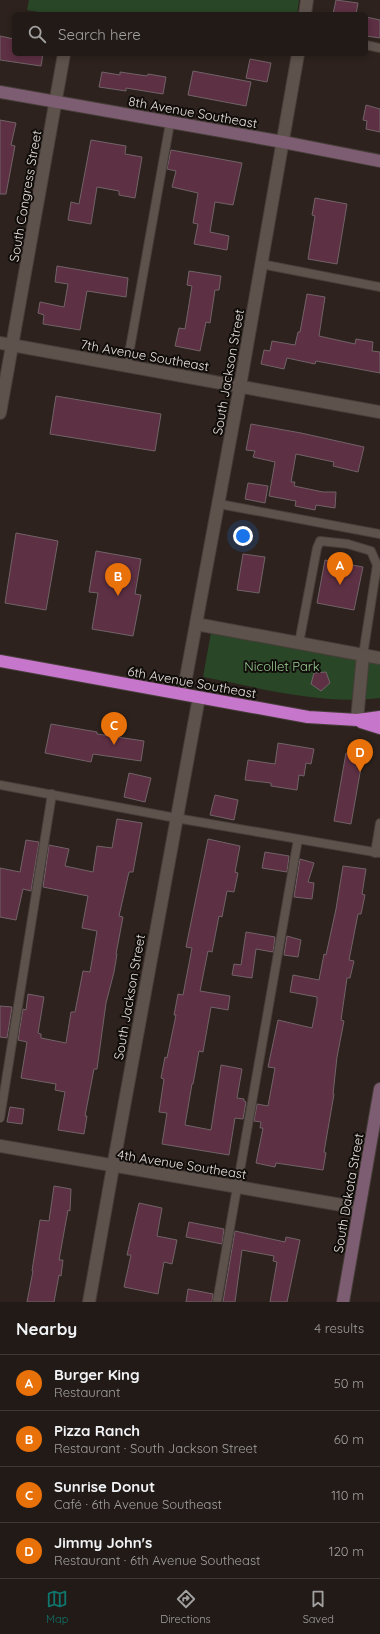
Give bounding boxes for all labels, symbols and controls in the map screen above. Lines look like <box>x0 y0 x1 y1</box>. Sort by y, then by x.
search box <box>12 12 368 56</box>
icon: search <box>26 23 48 45</box>
text: Search here <box>58 25 141 44</box>
street label: 8th Avenue Southeast <box>127 93 259 131</box>
street label: South Congress Street <box>6 129 44 263</box>
street label: South Jackson Street <box>209 308 247 436</box>
street label: 7th Avenue Southeast <box>80 336 210 374</box>
your location <box>233 526 253 546</box>
pin: A <box>327 552 353 585</box>
pin: B <box>105 563 131 596</box>
park label: Nicollet Park <box>244 658 320 674</box>
street label: 6th Avenue Southeast <box>126 663 258 701</box>
pin: C <box>101 712 127 745</box>
pin: D <box>347 739 373 772</box>
street label: South Jackson Street <box>110 933 148 1061</box>
street label: South Dakota Street <box>330 1132 366 1254</box>
street label: 4th Avenue Southeast <box>116 1146 248 1182</box>
text: Nearby <box>16 1318 77 1339</box>
text: 4 results <box>314 1320 364 1336</box>
text: Burger King <box>54 1365 140 1384</box>
text: A <box>25 1375 33 1391</box>
text: 50 m <box>334 1375 364 1391</box>
text: Restaurant <box>54 1384 120 1400</box>
text: Pizza Ranch <box>54 1421 140 1440</box>
text: B <box>25 1431 33 1447</box>
text: 60 m <box>334 1431 364 1447</box>
text: Restaurant · South Jackson Street <box>54 1440 257 1456</box>
text: Sunrise Donut <box>54 1477 155 1496</box>
text: C <box>25 1487 33 1503</box>
text: 110 m <box>331 1487 364 1503</box>
text: Café · 6th Avenue Southeast <box>54 1496 222 1512</box>
text: Jimmy John's <box>54 1533 152 1552</box>
text: D <box>24 1543 34 1559</box>
text: 120 m <box>329 1543 364 1559</box>
text: Restaurant · 6th Avenue Southeast <box>54 1552 260 1568</box>
tab: Map <box>46 1588 68 1626</box>
tab: Directions <box>160 1588 211 1626</box>
tab: Saved <box>303 1588 334 1626</box>

